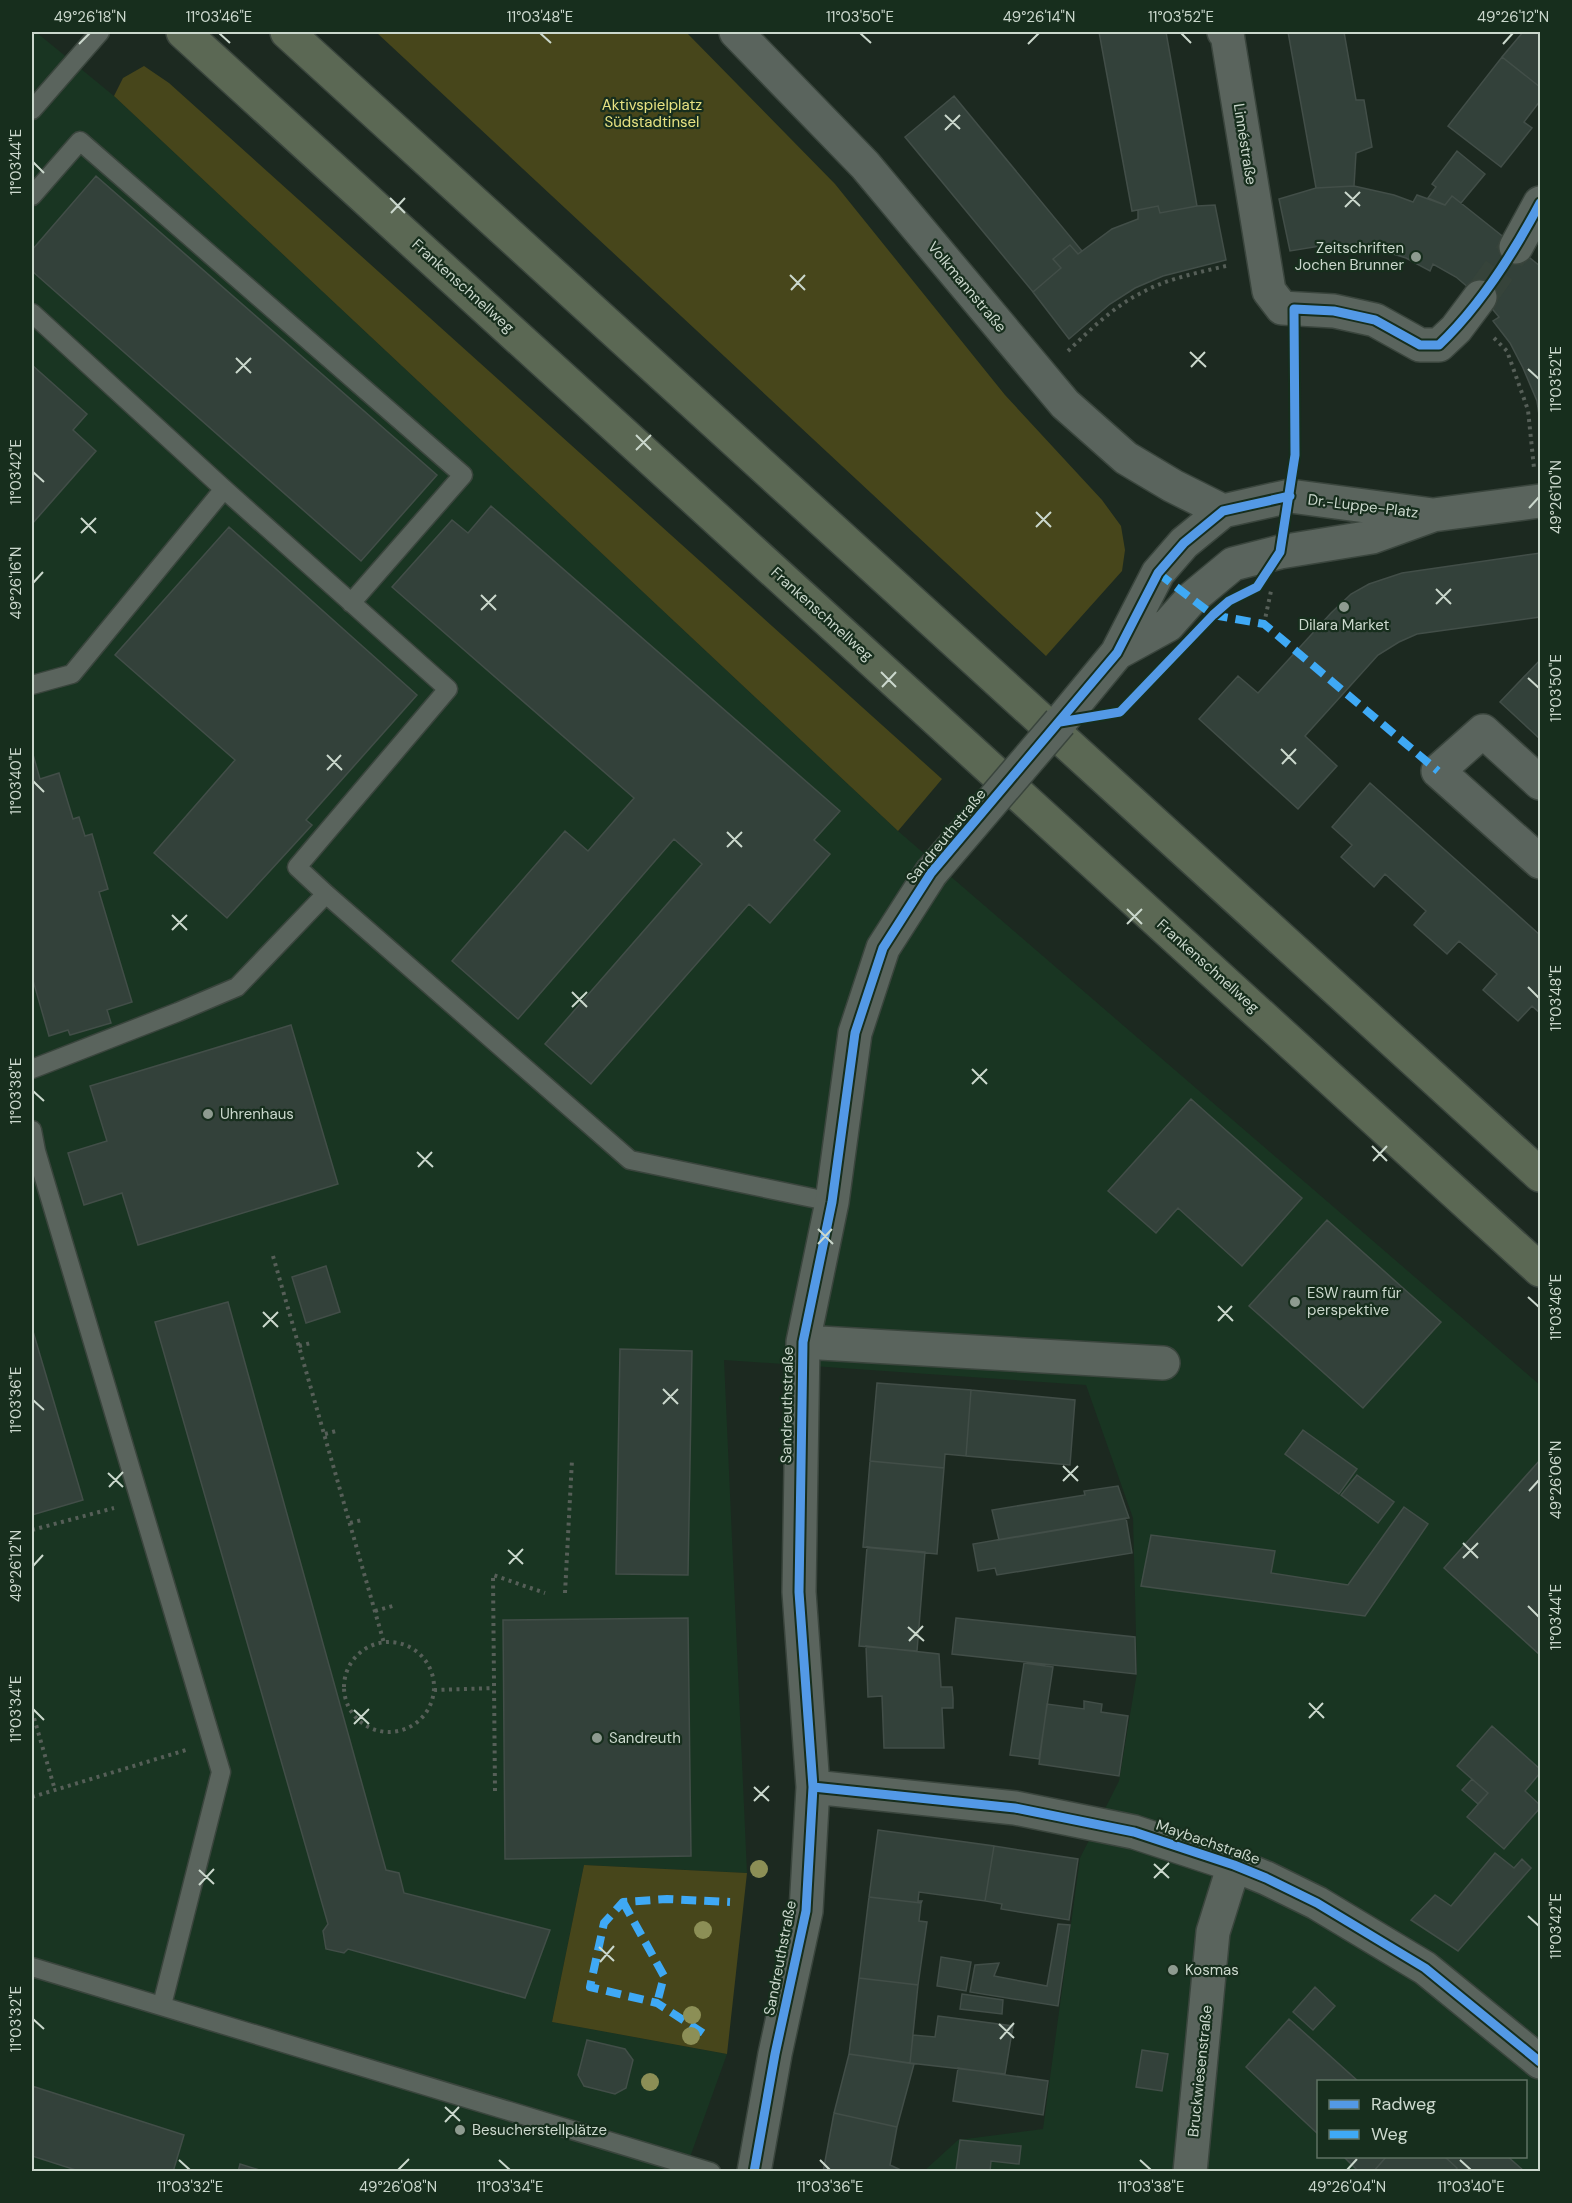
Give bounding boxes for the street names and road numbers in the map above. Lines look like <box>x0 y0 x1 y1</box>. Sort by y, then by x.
street label: Linnéstraße <box>1229 102 1261 186</box>
street label: Frankenschnellweg <box>408 235 518 337</box>
street label: Volkmannstraße <box>923 237 1011 337</box>
street label: Dr.-Luppe-Platz <box>1307 489 1419 523</box>
street label: Frankenschnellweg <box>767 563 877 665</box>
street label: Sandreuthstraße <box>901 784 991 888</box>
street label: Frankenschnellweg <box>1153 915 1263 1017</box>
street label: Sandreuthstraße <box>776 1346 798 1464</box>
street label: Maybachstraße <box>1153 1815 1263 1869</box>
street label: Sandreuthstraße <box>759 1899 801 2017</box>
street label: Bruckwiesenstraße <box>1183 2004 1217 2138</box>

